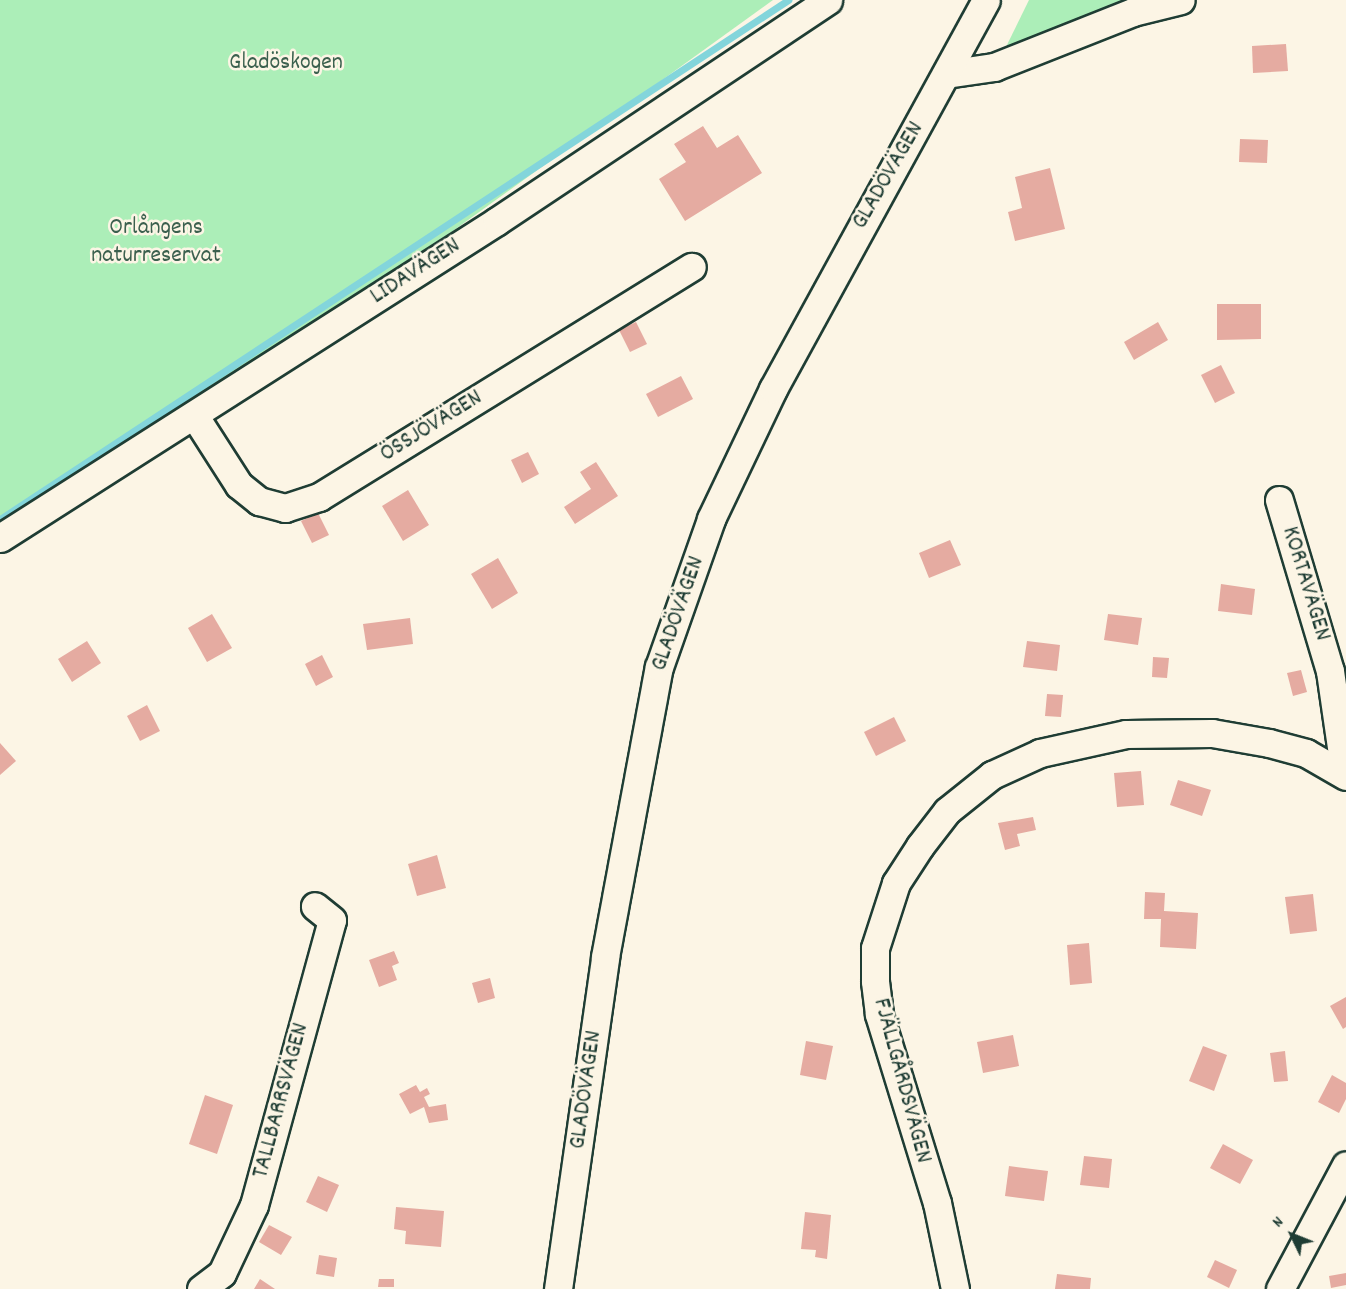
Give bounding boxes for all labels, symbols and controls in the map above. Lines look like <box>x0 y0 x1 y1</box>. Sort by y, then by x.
park label: Gladöskogen <box>229 50 343 78</box>
street label: GLADÖVÄGEN <box>847 117 931 235</box>
park label: Orlångens naturreservat <box>91 215 221 271</box>
street label: LIDAVÄGEN <box>366 232 466 312</box>
street label: ÖSSJÖVÄGEN <box>376 384 488 470</box>
street label: KORTAVÄGEN <box>1274 523 1336 645</box>
street label: GLADÖVÄGEN <box>646 553 712 675</box>
street label: FJÄLLGÅRDSVÄGEN <box>865 995 937 1167</box>
street label: TALLBARRSVÄGEN <box>247 1020 317 1182</box>
street label: GLADÖVÄGEN <box>564 1029 610 1151</box>
north arrow <box>1262 1205 1322 1265</box>
text: N <box>1267 1212 1290 1233</box>

